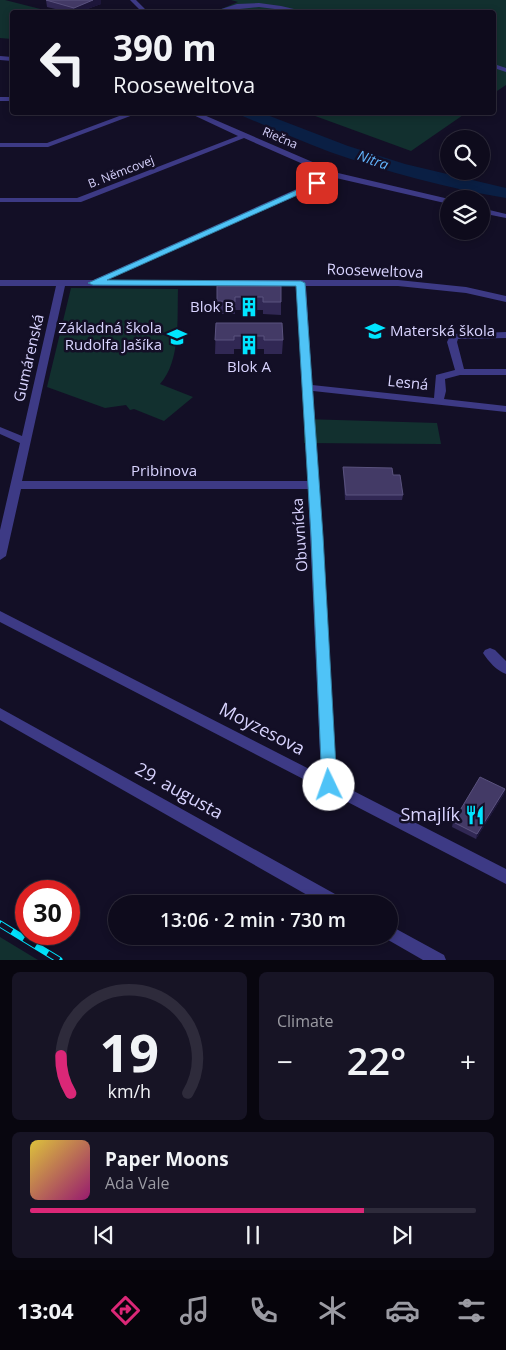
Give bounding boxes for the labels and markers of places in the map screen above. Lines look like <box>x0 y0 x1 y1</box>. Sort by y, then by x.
pin <box>296 162 338 204</box>
place label: Blok B <box>190 296 234 316</box>
building icon: Blok B <box>238 296 260 318</box>
place label: Základná škola Rudolfa Jašíka <box>58 317 162 354</box>
school or university icon: Materská škola <box>364 320 386 342</box>
place label: Materská škola <box>390 320 495 340</box>
school or university icon: Základná škola Rudolfa Jašíka <box>166 326 188 348</box>
building icon: Blok A <box>238 334 260 356</box>
place label: Blok A <box>227 356 271 376</box>
place label: Smajlík <box>400 802 461 826</box>
restaurant icon: Smajlík <box>464 804 486 826</box>

